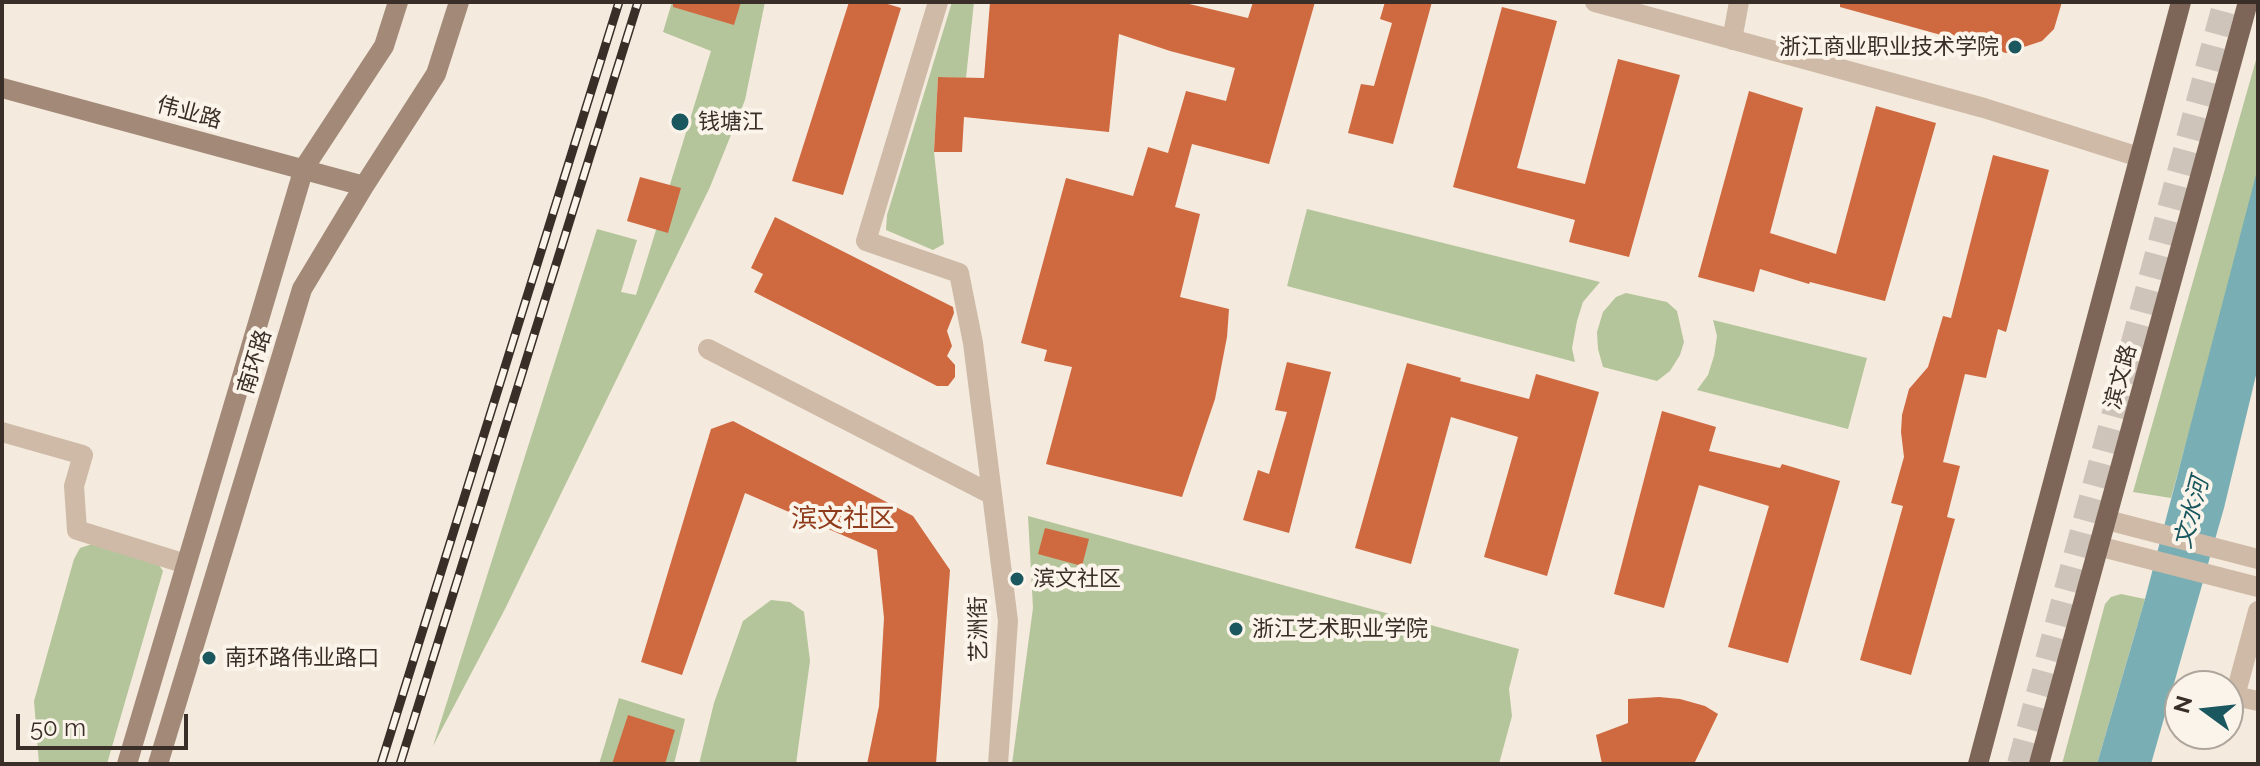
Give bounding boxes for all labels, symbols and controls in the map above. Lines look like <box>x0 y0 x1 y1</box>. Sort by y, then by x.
place label: 浙江商业职业技术学院 <box>1779 34 1999 60</box>
marker: 浙江商业职业技术学院 <box>2006 38 2024 56</box>
street label: 伟业路 <box>154 92 224 134</box>
place label: 钱塘江 <box>698 109 764 135</box>
marker: 钱塘江 <box>669 111 691 133</box>
street label: 南环路 <box>233 327 277 397</box>
street label: 滨文路 <box>2100 342 2142 412</box>
water label: 文水河 <box>2169 474 2215 552</box>
district label: 滨文社区 <box>791 503 895 535</box>
place label: 滨文社区 <box>1033 566 1121 592</box>
marker: 滨文社区 <box>1008 570 1026 588</box>
street label: 艺洲街 <box>965 596 993 662</box>
place label: 浙江艺术职业学院 <box>1252 616 1428 642</box>
marker: 浙江艺术职业学院 <box>1227 620 1245 638</box>
place label: 南环路伟业路口 <box>225 645 379 671</box>
marker: 南环路伟业路口 <box>200 649 218 667</box>
north arrow <box>2164 670 2244 750</box>
text: N <box>2168 693 2197 716</box>
scale bar <box>20 698 192 748</box>
text: 50 m <box>30 713 86 742</box>

